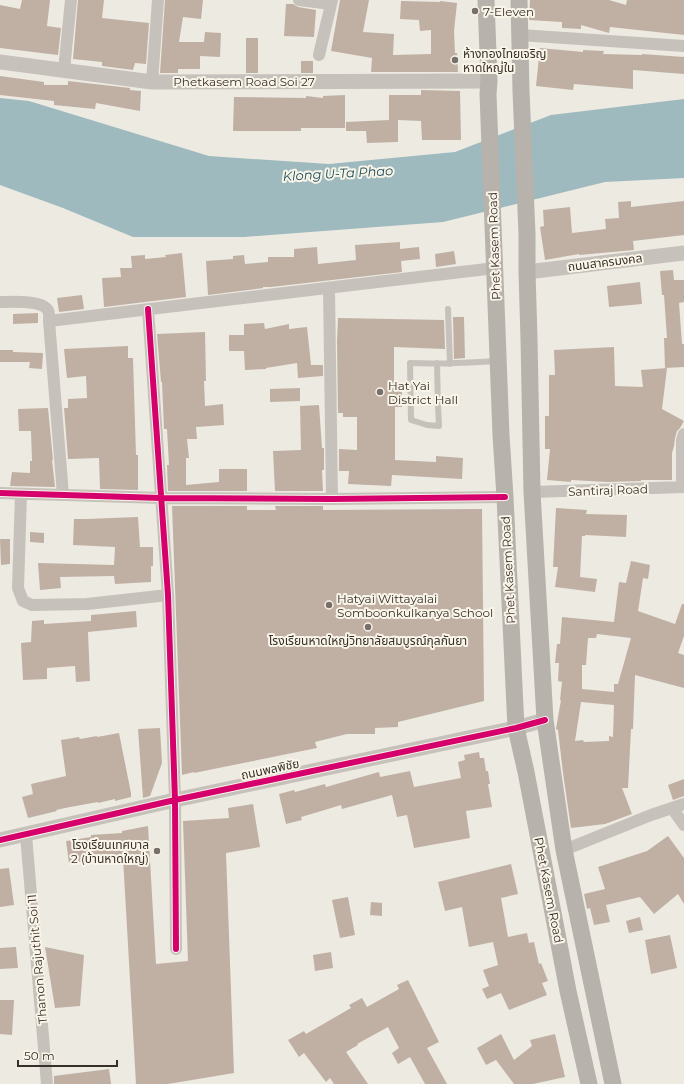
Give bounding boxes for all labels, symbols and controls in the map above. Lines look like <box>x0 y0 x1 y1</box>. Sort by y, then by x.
place label: 7-Eleven <box>483 4 534 19</box>
marker: 7-Eleven <box>470 6 480 16</box>
place label: ห้างทองไทยเจริญ หาดใหญ่ใน <box>463 46 546 75</box>
marker: ห้างทองไทยเจริญ หาดใหญ่ใน <box>450 55 460 65</box>
street label: Phetkasem Road Soi 27 <box>173 74 315 89</box>
water label: Klong U-Ta Phao <box>282 162 394 184</box>
street label: Phet Kasem Road <box>485 192 503 300</box>
street label: ถนนสาครมงคล <box>567 250 643 274</box>
place label: Hat Yai District Hall <box>388 378 458 407</box>
marker: Hat Yai District Hall <box>375 387 385 397</box>
street label: Santiraj Road <box>568 481 648 499</box>
street label: Phet Kasem Road <box>498 516 518 624</box>
place label: Hatyai Wittayalai Somboonkulkanya School <box>337 591 493 620</box>
marker: Hatyai Wittayalai Somboonkulkanya School <box>324 600 334 610</box>
marker: โรงเรียนหาดใหญ่วิทยาลัยสมบูรณ์กุลกันยา <box>363 622 373 632</box>
place label: โรงเรียนหาดใหญ่วิทยาลัยสมบูรณ์กุลกันยา <box>269 633 467 648</box>
street label: ถนนพลพิชัย <box>239 756 301 782</box>
street label: Phet Kasem Road <box>531 836 567 944</box>
place label: โรงเรียนเทศบาล 2 (บ้านหาดใหญ่) <box>71 837 149 866</box>
marker: โรงเรียนเทศบาล 2 (บ้านหาดใหญ่) <box>152 846 162 856</box>
street label: Thanon Rajuthit Soi 11 <box>24 894 50 1024</box>
scale bar <box>18 1042 117 1068</box>
text: 50 m <box>24 1048 55 1063</box>

